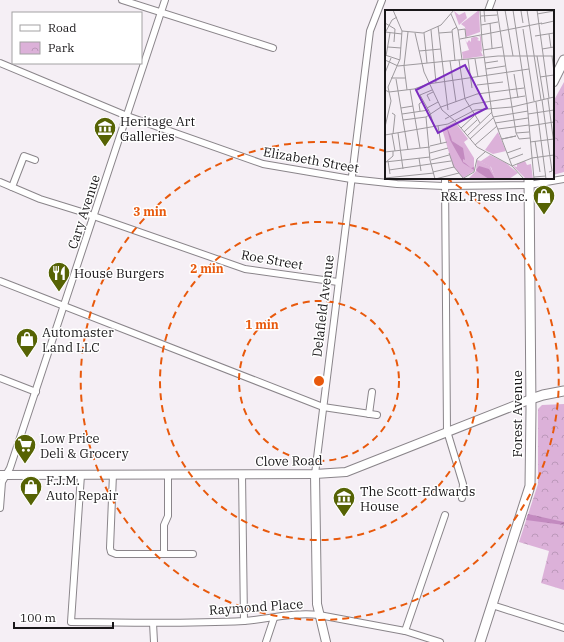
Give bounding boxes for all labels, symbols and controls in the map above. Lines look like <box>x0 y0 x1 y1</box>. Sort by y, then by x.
inset map <box>385 10 554 179</box>
legend <box>12 12 142 64</box>
text: Road <box>48 20 77 35</box>
text: Park <box>48 40 74 55</box>
place label: Heritage Art Galleries <box>120 113 195 145</box>
museum icon: Heritage Art Galleries <box>92 115 118 148</box>
street label: Elizabeth Street <box>262 143 361 177</box>
street label: Cary Avenue <box>64 173 104 251</box>
shop icon: R&L Press Inc. <box>531 183 557 216</box>
place label: R&L Press Inc. <box>440 188 528 205</box>
text: 3 min <box>133 204 167 219</box>
street label: Roe Street <box>240 246 305 274</box>
street label: Delafield Avenue <box>308 254 338 358</box>
restaurant icon: House Burgers <box>46 260 72 293</box>
text: 2 min <box>190 261 224 276</box>
place label: House Burgers <box>74 265 164 282</box>
text: 1 min <box>245 317 279 332</box>
place label: Automaster Land LLC <box>42 324 114 356</box>
shop icon: Automaster Land LLC <box>14 326 40 359</box>
street label: Forest Avenue <box>509 370 526 458</box>
centre of rings <box>312 374 326 388</box>
place label: Low Price Deli & Grocery <box>40 430 129 462</box>
supermarket icon: Low Price Deli & Grocery <box>12 432 38 465</box>
street label: Clove Road <box>255 452 323 470</box>
place label: F.J.M. Auto Repair <box>46 472 118 504</box>
shop icon: F.J.M. Auto Repair <box>18 474 44 507</box>
place label: The Scott-Edwards House <box>360 483 475 515</box>
museum icon: The Scott-Edwards House <box>331 485 357 518</box>
street label: Raymond Place <box>208 595 304 619</box>
scale bar <box>14 604 113 630</box>
text: 100 m <box>20 610 56 625</box>

